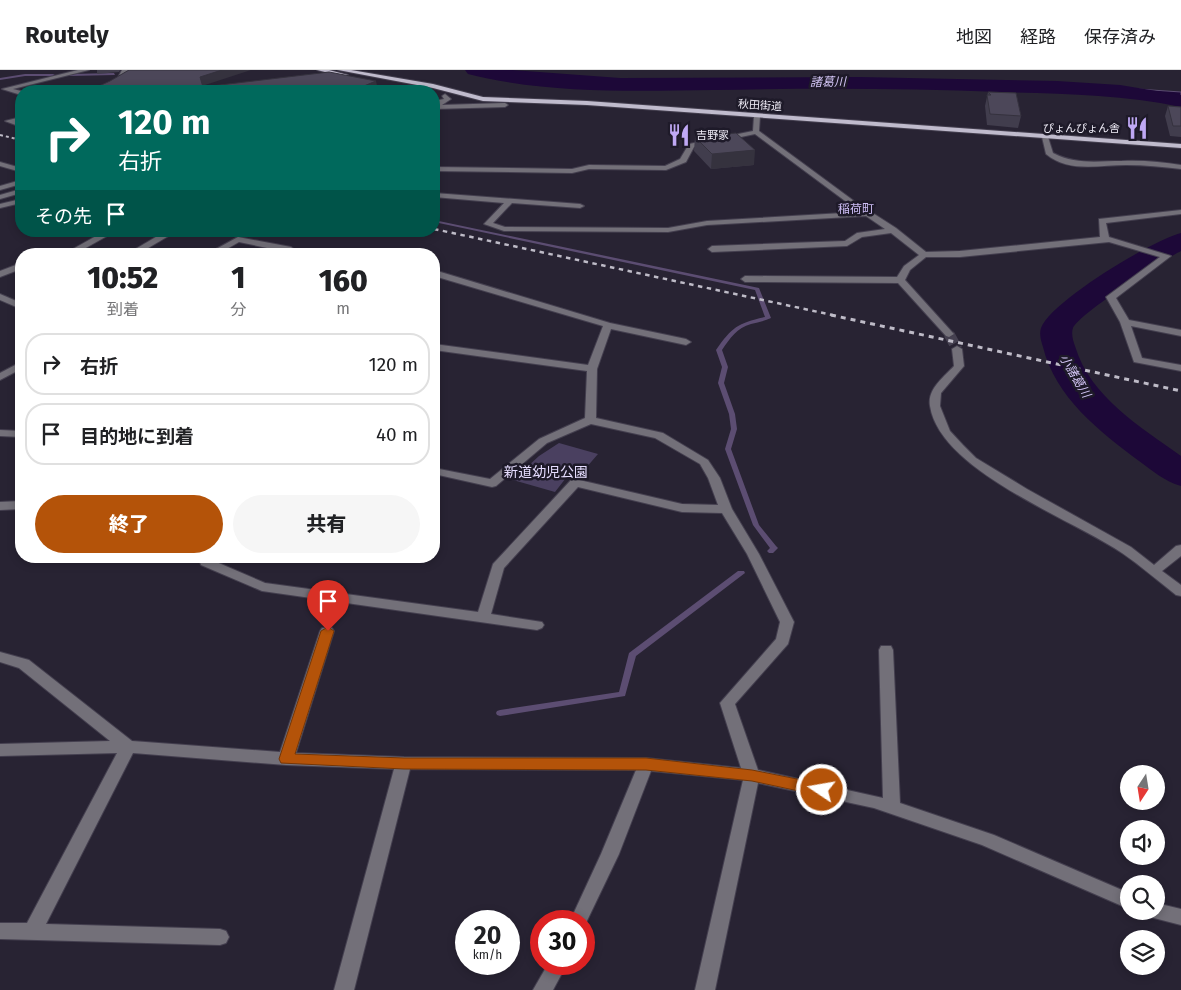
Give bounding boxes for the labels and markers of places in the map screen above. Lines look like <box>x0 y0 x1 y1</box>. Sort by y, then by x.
restaurant icon: ぴょんぴょん舎 <box>1124 115 1150 141</box>
restaurant icon: 吉野家 <box>666 122 692 148</box>
place label: ぴょんぴょん舎 <box>1043 122 1120 135</box>
place label: 吉野家 <box>696 129 729 142</box>
pin <box>307 580 349 631</box>

